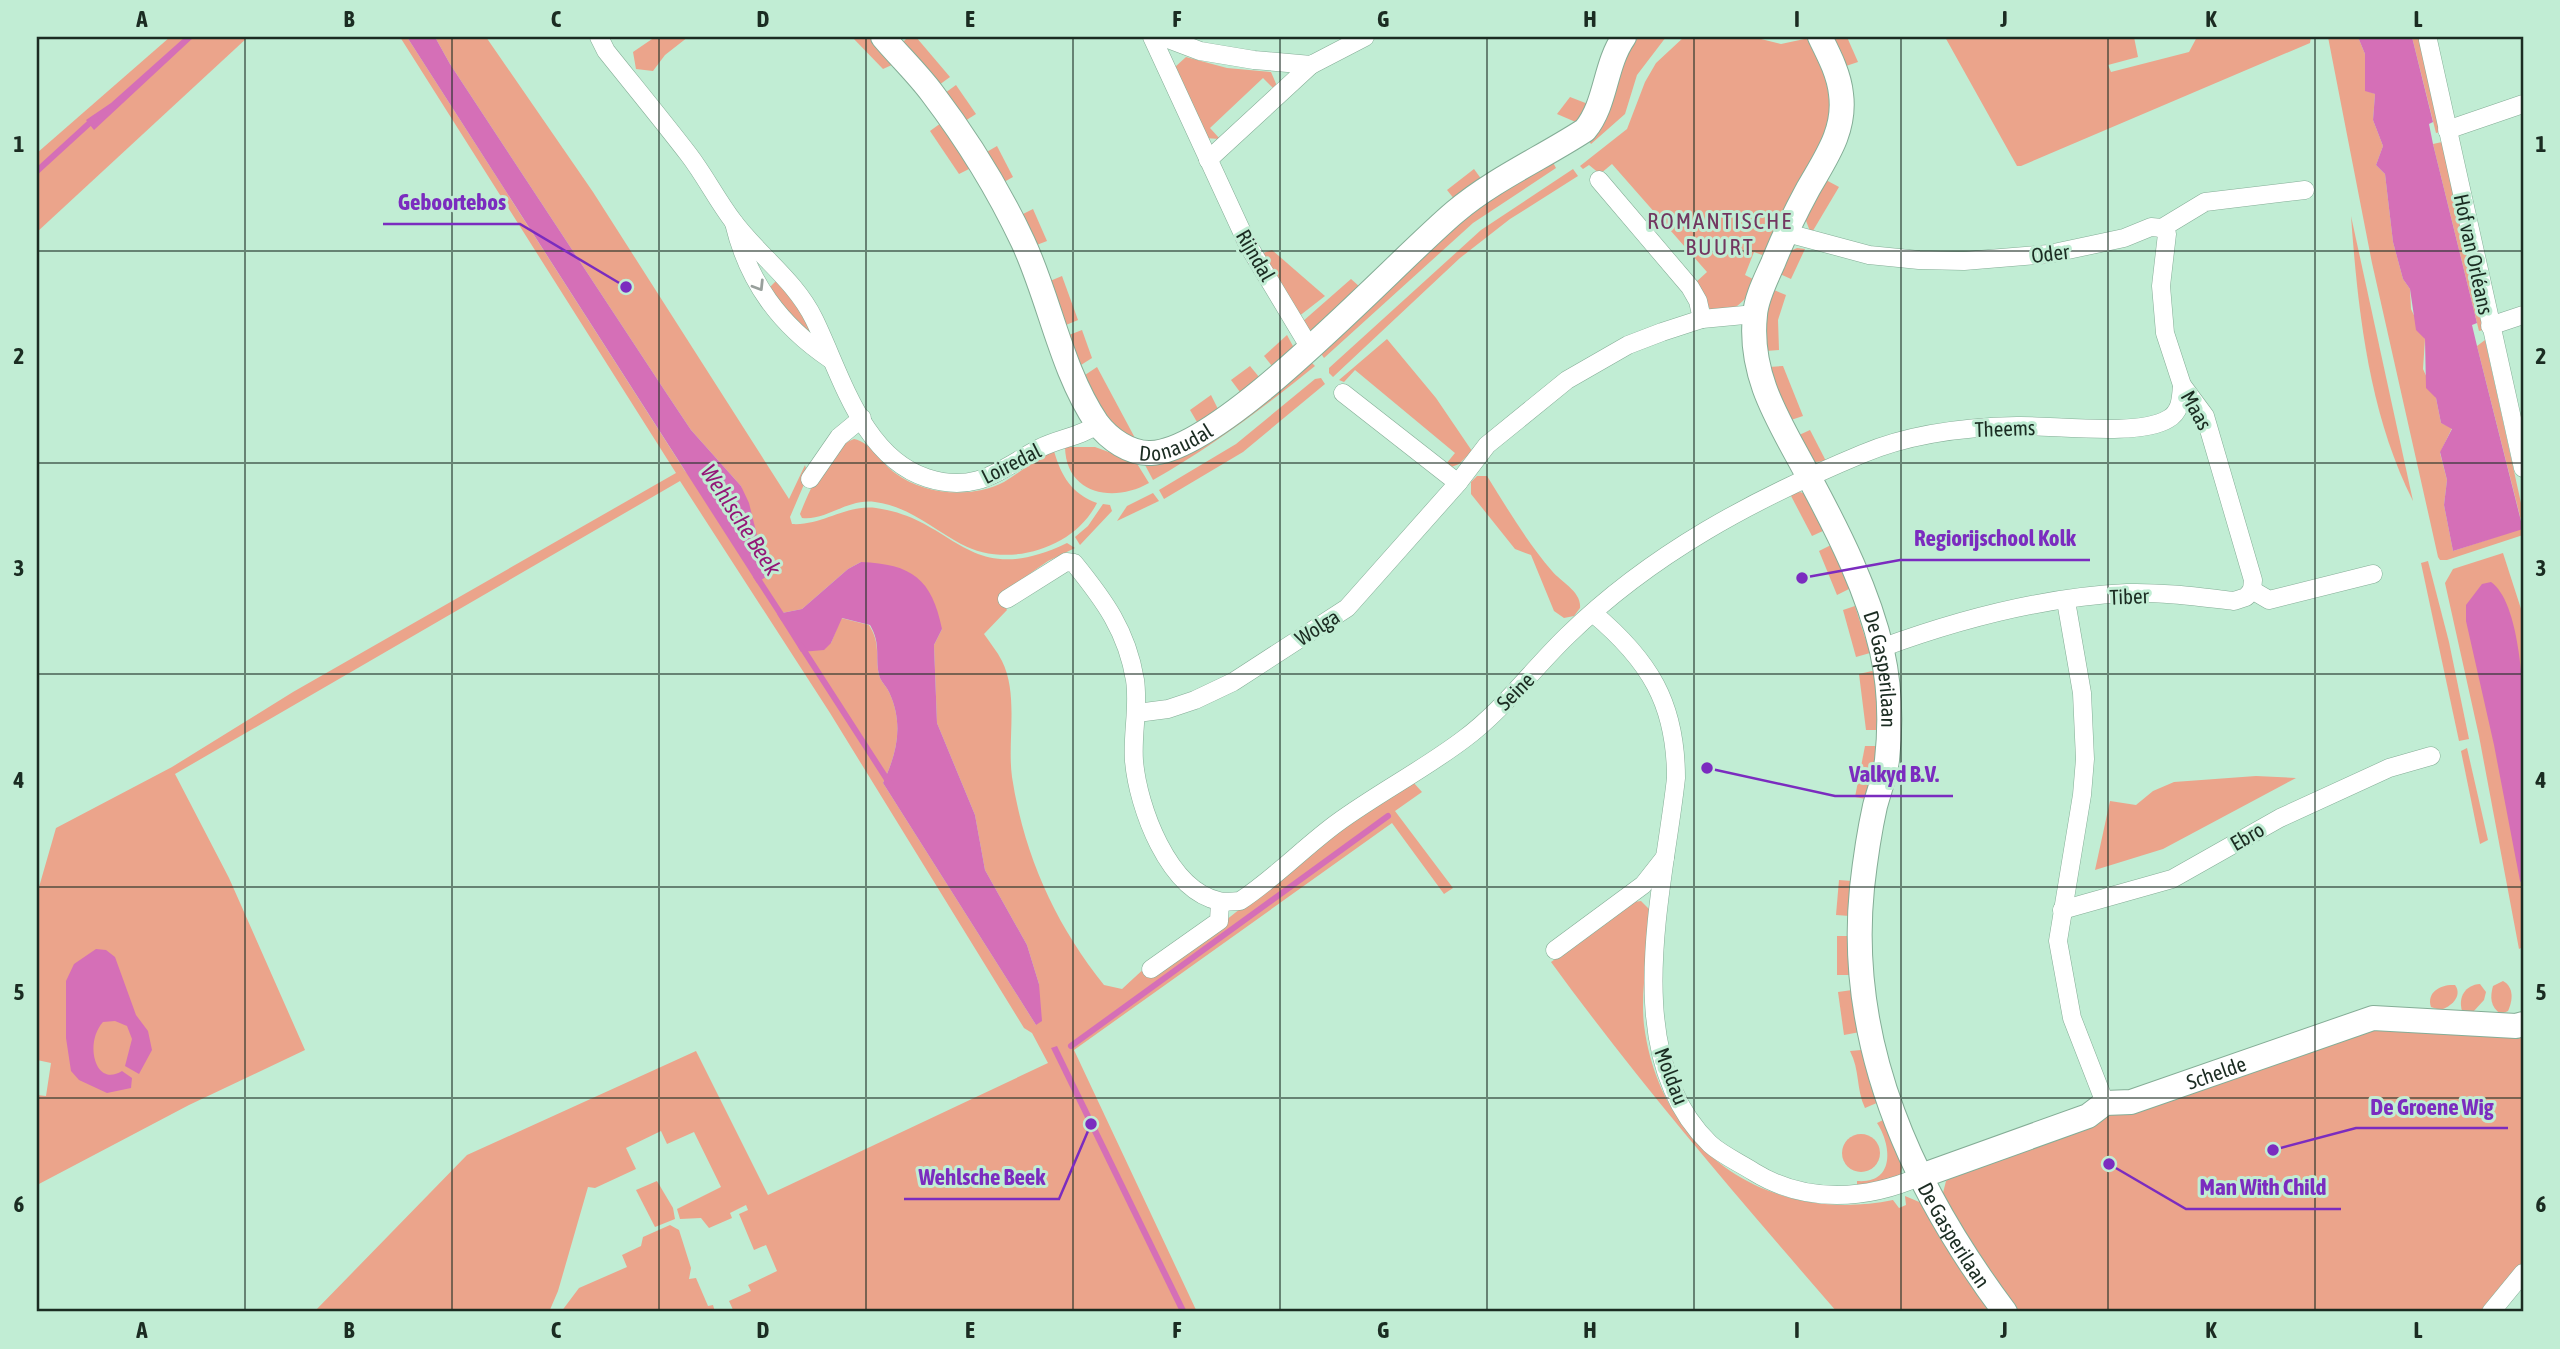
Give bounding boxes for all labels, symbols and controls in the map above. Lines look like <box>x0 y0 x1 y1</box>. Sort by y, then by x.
text: A <box>135 6 148 32</box>
text: B <box>344 6 355 32</box>
text: C <box>551 6 562 32</box>
text: D <box>757 6 770 32</box>
text: E <box>965 6 975 32</box>
text: F <box>1172 6 1182 32</box>
text: G <box>1377 6 1389 32</box>
text: H <box>1583 6 1597 32</box>
text: I <box>1794 6 1800 32</box>
text: J <box>1999 6 2008 32</box>
text: K <box>2205 6 2217 32</box>
text: L <box>2414 6 2423 32</box>
text: 1 <box>14 131 25 157</box>
text: 1 <box>2536 131 2547 157</box>
callout: Geboortebos <box>383 180 520 224</box>
text: Geboortebos <box>398 189 506 215</box>
street label: Hof van Orléans <box>2450 191 2498 317</box>
district label: ROMANTISCHE BUURT <box>1647 208 1793 260</box>
street label: Rijndal <box>1232 225 1281 285</box>
street label: Oder <box>2030 239 2071 267</box>
one-way arrow <box>751 278 764 291</box>
text: 2 <box>14 343 24 369</box>
text: 2 <box>2536 343 2546 369</box>
street label: Maas <box>2177 386 2217 434</box>
street label: Theems <box>1974 415 2036 441</box>
street label: Donaudal <box>1138 418 1217 465</box>
street label: Loiredal <box>977 438 1045 488</box>
water label: Wehlsche Beek <box>696 460 787 581</box>
callout: Regiorijschool Kolk <box>1900 516 2090 560</box>
text: Regiorijschool Kolk <box>1914 525 2077 551</box>
text: 3 <box>14 555 24 581</box>
text: 3 <box>2536 555 2546 581</box>
street label: Tiber <box>2109 583 2150 609</box>
street label: Wolga <box>1290 604 1344 650</box>
street label: De Gasperilaan <box>1859 608 1901 728</box>
street label: Seine <box>1491 667 1539 715</box>
callout: Valkyd B.V. <box>1835 752 1953 796</box>
text: Valkyd B.V. <box>1848 761 1939 787</box>
text: 4 <box>13 767 25 793</box>
text: 4 <box>2535 767 2547 793</box>
street label: Ebro <box>2226 817 2268 855</box>
text: 5 <box>14 979 25 1005</box>
text: 5 <box>2536 979 2547 1005</box>
street label: Moldau <box>1650 1044 1694 1108</box>
street label: Schelde <box>2183 1051 2249 1094</box>
callout: De Groene Wig <box>2356 1084 2508 1128</box>
text: De Groene Wig <box>2370 1094 2494 1120</box>
callout: Wehlsche Beek <box>904 1155 1059 1199</box>
text: Wehlsche Beek <box>918 1164 1046 1190</box>
callout: Man With Child <box>2186 1165 2341 1209</box>
text: Man With Child <box>2200 1174 2327 1200</box>
street label: De Gasperilaan <box>1913 1178 1995 1292</box>
text: 6 <box>14 1191 25 1217</box>
text: 6 <box>2536 1191 2547 1217</box>
text: A <box>135 1317 148 1343</box>
text: B <box>344 1317 355 1343</box>
text: C <box>551 1317 562 1343</box>
text: D <box>757 1317 770 1343</box>
text: E <box>965 1317 975 1343</box>
text: F <box>1172 1317 1182 1343</box>
text: G <box>1377 1317 1389 1343</box>
text: H <box>1583 1317 1597 1343</box>
text: I <box>1794 1317 1800 1343</box>
text: J <box>1999 1317 2008 1343</box>
text: K <box>2205 1317 2217 1343</box>
text: L <box>2414 1317 2423 1343</box>

